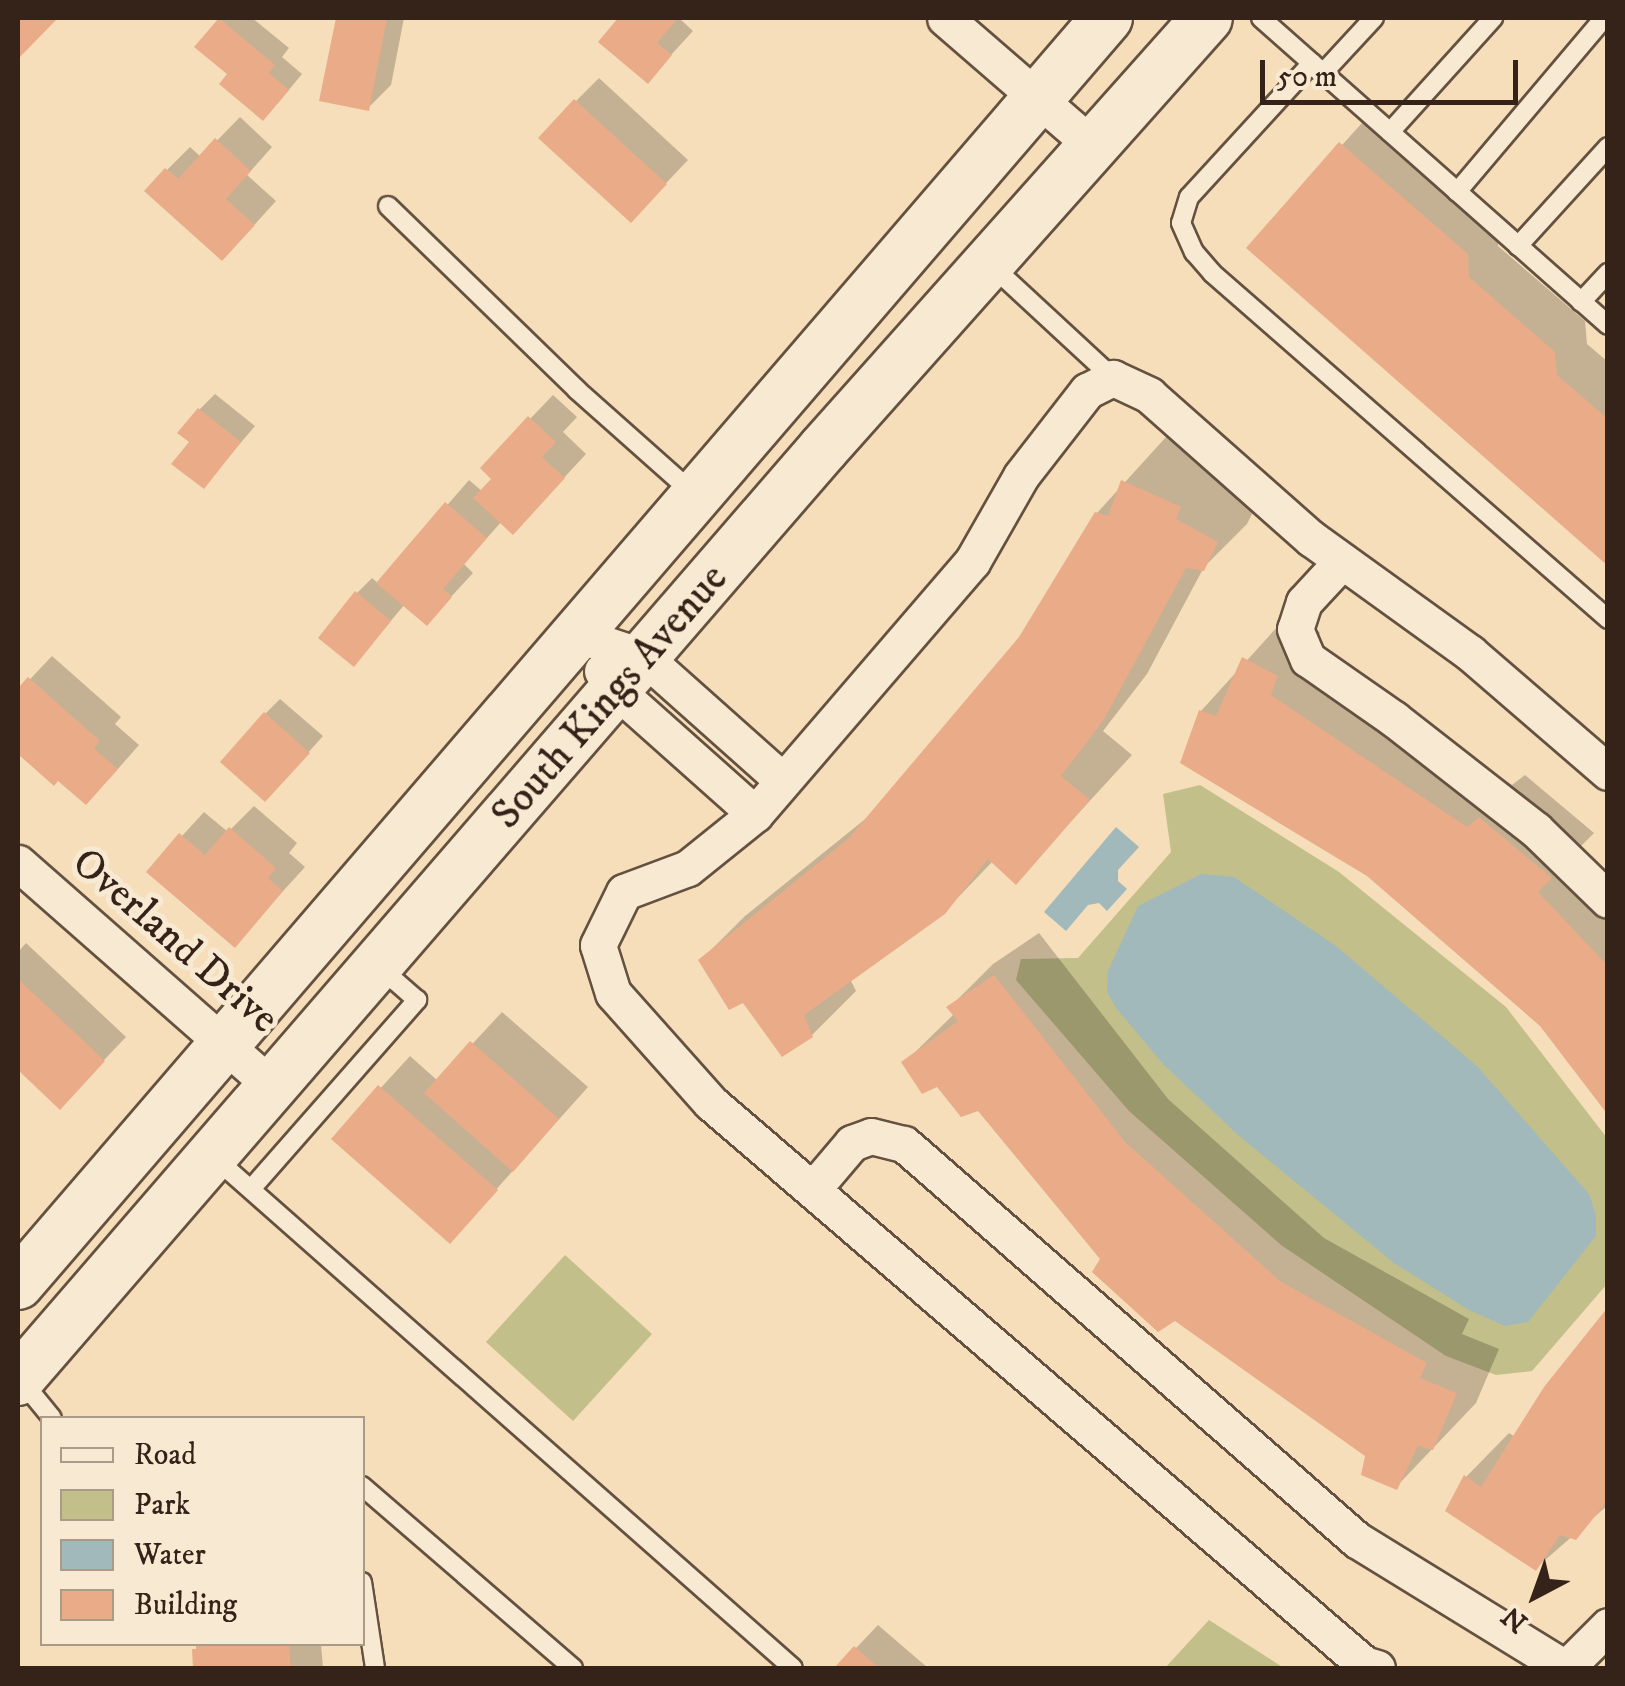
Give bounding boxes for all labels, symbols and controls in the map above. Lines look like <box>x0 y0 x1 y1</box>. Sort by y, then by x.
scale bar <box>1265 40 1522 102</box>
text: 50 m <box>1277 59 1337 96</box>
street label: South Kings Avenue <box>481 554 739 840</box>
street label: Overland Drive <box>62 838 288 1044</box>
legend <box>40 1416 365 1646</box>
text: Road <box>134 1437 196 1474</box>
text: Park <box>134 1487 190 1524</box>
text: Water <box>134 1537 206 1574</box>
north arrow <box>1485 1546 1585 1646</box>
text: Building <box>134 1587 237 1624</box>
text: N <box>1495 1598 1535 1640</box>

